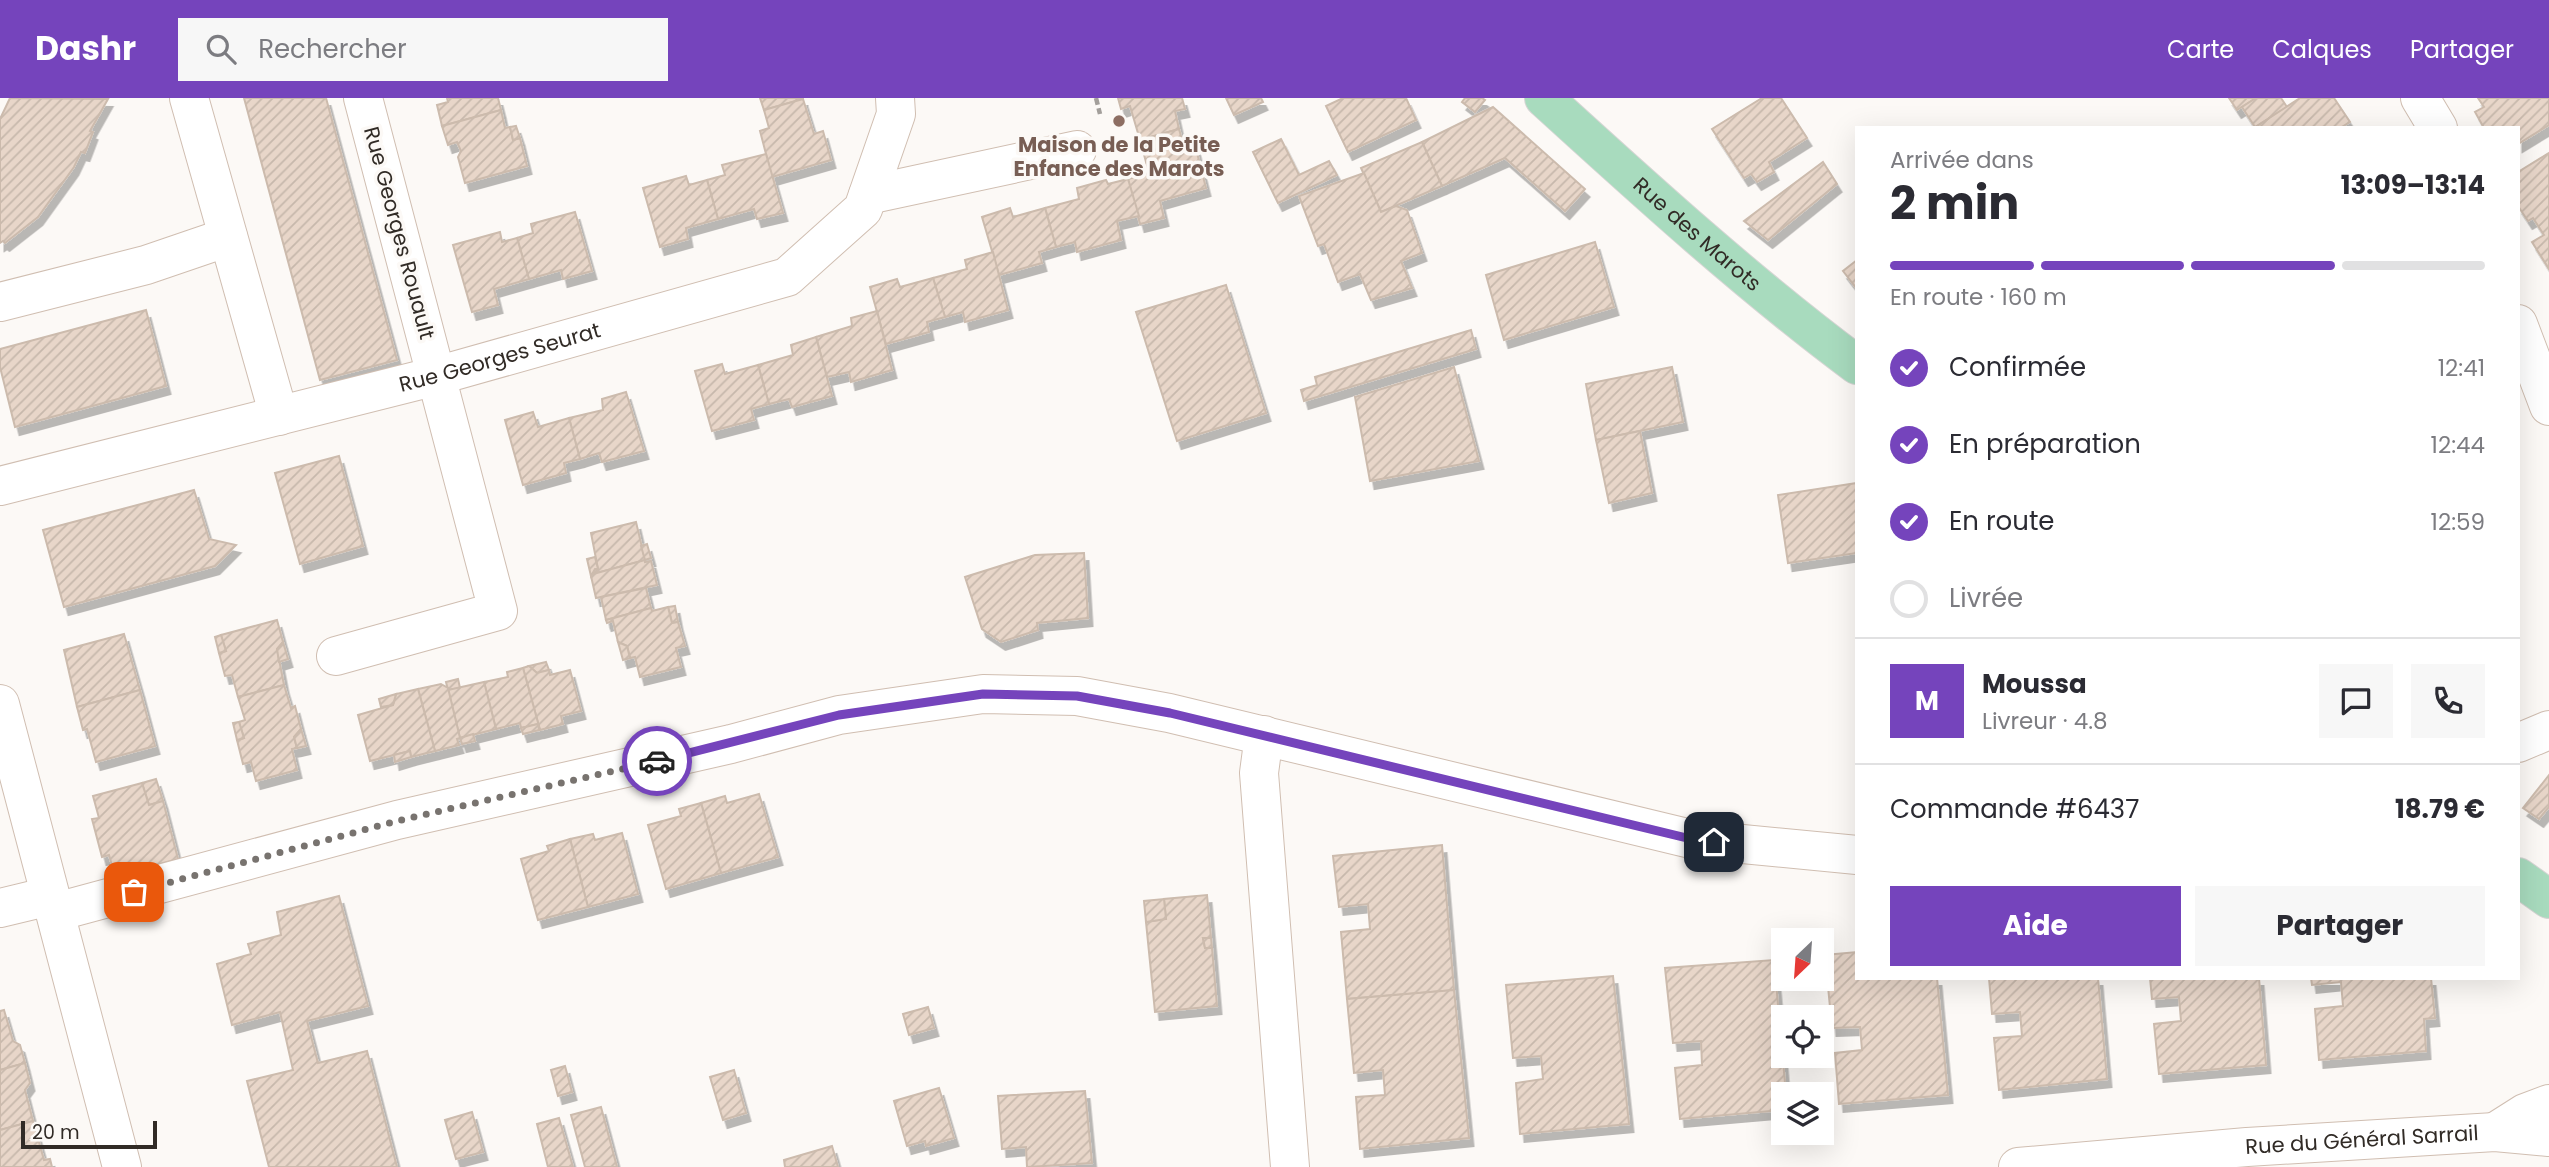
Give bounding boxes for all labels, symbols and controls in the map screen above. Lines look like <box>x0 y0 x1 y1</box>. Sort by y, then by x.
search box <box>178 18 668 81</box>
text: Dashr <box>35 25 136 72</box>
icon: search <box>202 30 240 68</box>
text: Rechercher <box>258 31 407 67</box>
text: Carte <box>2167 33 2234 66</box>
text: Calques <box>2272 33 2372 66</box>
text: Partager <box>2410 33 2514 66</box>
marker: Maison de la Petite Enfance des Marots <box>1111 113 1127 129</box>
street label: Rue Georges Rouault <box>357 123 442 343</box>
place label: Maison de la Petite Enfance des Marots <box>1013 130 1225 183</box>
text: Arrivée dans <box>1890 144 2034 176</box>
text: 13:09–13:14 <box>2341 167 2485 203</box>
street label: Rue des Marots <box>1627 170 1768 298</box>
text: 2 min <box>1890 171 2019 235</box>
text: En route · 160 m <box>1890 281 2067 313</box>
street label: Rue Georges Seurat <box>396 315 604 399</box>
icon: check <box>1890 349 1928 387</box>
text: Confirmée <box>1949 349 2086 385</box>
text: 12:41 <box>2438 352 2485 384</box>
icon: check <box>1890 426 1928 464</box>
text: En préparation <box>1949 426 2141 462</box>
text: 12:44 <box>2431 429 2485 461</box>
icon: check <box>1890 503 1928 541</box>
text: En route <box>1949 503 2054 539</box>
text: 12:59 <box>2431 506 2485 538</box>
text: Livrée <box>1949 580 2023 616</box>
button: chat <box>2319 664 2393 738</box>
button: phone <box>2411 664 2485 738</box>
text: Moussa <box>1982 666 2087 702</box>
text: M <box>1915 683 1939 719</box>
text: Livreur · 4.8 <box>1982 705 2108 737</box>
courier <box>622 726 692 796</box>
icon: car <box>638 742 676 780</box>
text: Commande #6437 <box>1890 791 2139 827</box>
text: 18.79 € <box>2395 791 2485 827</box>
pin <box>1684 812 1744 872</box>
icon: home <box>1695 823 1733 861</box>
pin <box>104 862 164 922</box>
icon: bag <box>115 873 153 911</box>
button: Aide <box>1890 886 2181 966</box>
button: Partager <box>2195 886 2485 966</box>
north arrow <box>1771 928 1834 990</box>
map controls <box>1771 928 1834 1145</box>
button: locate <box>1771 1005 1834 1068</box>
button: layers <box>1771 1082 1834 1145</box>
scale bar <box>21 1118 158 1150</box>
street label: Rue du Général Sarrail <box>2244 1118 2479 1161</box>
text: 20 m <box>32 1119 80 1146</box>

